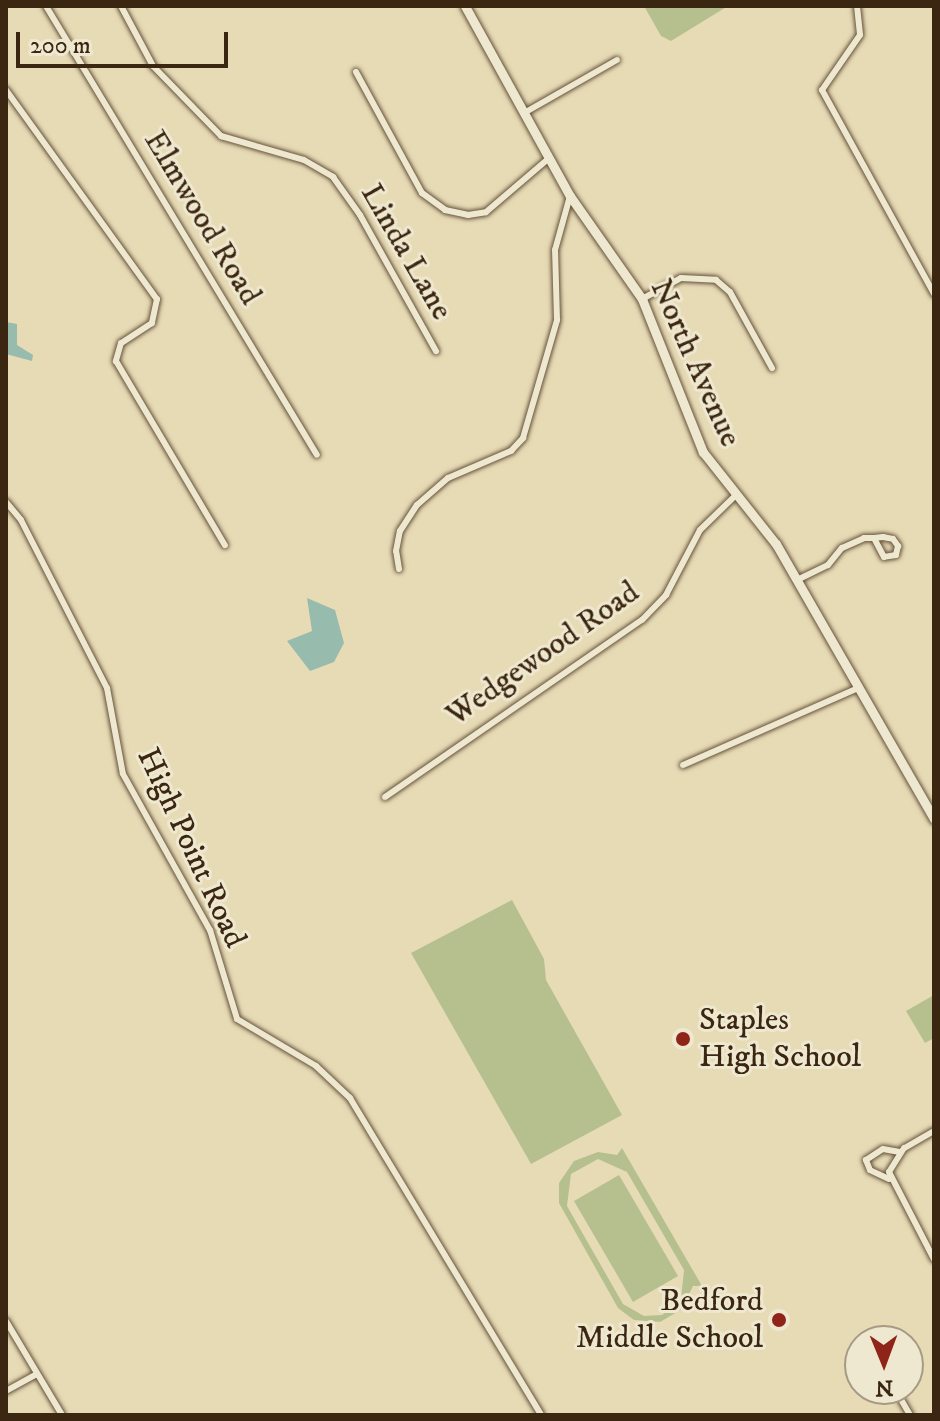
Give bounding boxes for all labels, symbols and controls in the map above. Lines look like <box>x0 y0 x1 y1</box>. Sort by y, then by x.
scale bar <box>20 16 232 66</box>
text: 200 m <box>30 31 91 61</box>
street label: Elmwood Road <box>135 124 269 312</box>
street label: Linda Lane <box>352 177 460 327</box>
street label: North Avenue <box>641 273 749 453</box>
street label: Wedgewood Road <box>439 573 647 735</box>
street label: High Point Road <box>128 742 254 954</box>
place label: Staples High School <box>699 1002 861 1077</box>
marker: Staples High School <box>674 1030 692 1048</box>
place label: Bedford Middle School <box>576 1283 763 1358</box>
marker: Bedford Middle School <box>770 1311 788 1329</box>
north arrow <box>844 1325 924 1405</box>
text: N <box>875 1374 894 1401</box>

